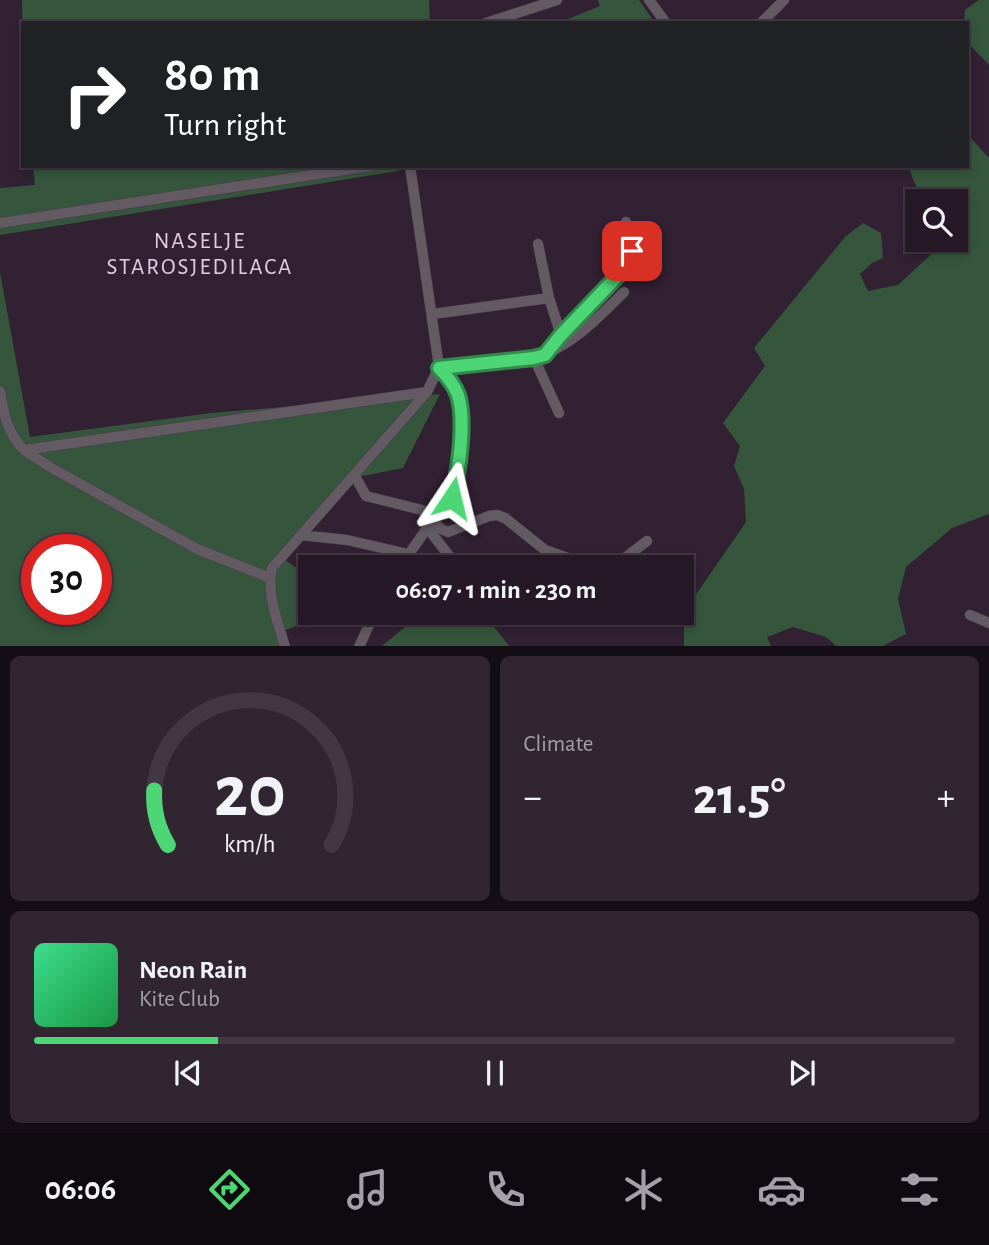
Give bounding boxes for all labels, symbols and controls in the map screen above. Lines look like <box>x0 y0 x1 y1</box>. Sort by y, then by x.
icon: right <box>49 49 140 140</box>
text: 80 m <box>164 51 261 100</box>
text: Turn right <box>164 109 286 141</box>
map controls <box>905 189 968 252</box>
button: search <box>905 189 968 252</box>
pin <box>602 221 662 281</box>
district label: NASELJE STAROSJEDILACA <box>107 230 293 279</box>
icon: arrive <box>613 232 651 270</box>
position arrow <box>415 461 489 535</box>
speed limit sign: 30 <box>21 534 112 625</box>
text: 06:07 · 1 min · 230 m <box>395 577 597 603</box>
text: Climate <box>524 733 593 756</box>
text: 20 <box>214 757 286 830</box>
text: 21.5° <box>693 771 786 823</box>
text: − <box>524 779 542 817</box>
text: + <box>937 779 955 817</box>
text: km/h <box>224 831 276 856</box>
text: Neon Rain <box>139 957 247 983</box>
text: Kite Club <box>139 988 220 1011</box>
icon: previous <box>169 1054 207 1092</box>
icon: pause <box>476 1054 514 1092</box>
icon: next <box>783 1054 821 1092</box>
icon: directions <box>205 1165 254 1214</box>
icon: music <box>343 1165 392 1214</box>
icon: phone <box>481 1165 530 1214</box>
icon: climate <box>619 1165 668 1214</box>
icon: car <box>757 1165 806 1214</box>
icon: filters <box>895 1165 944 1214</box>
text: 06:06 <box>45 1173 116 1205</box>

